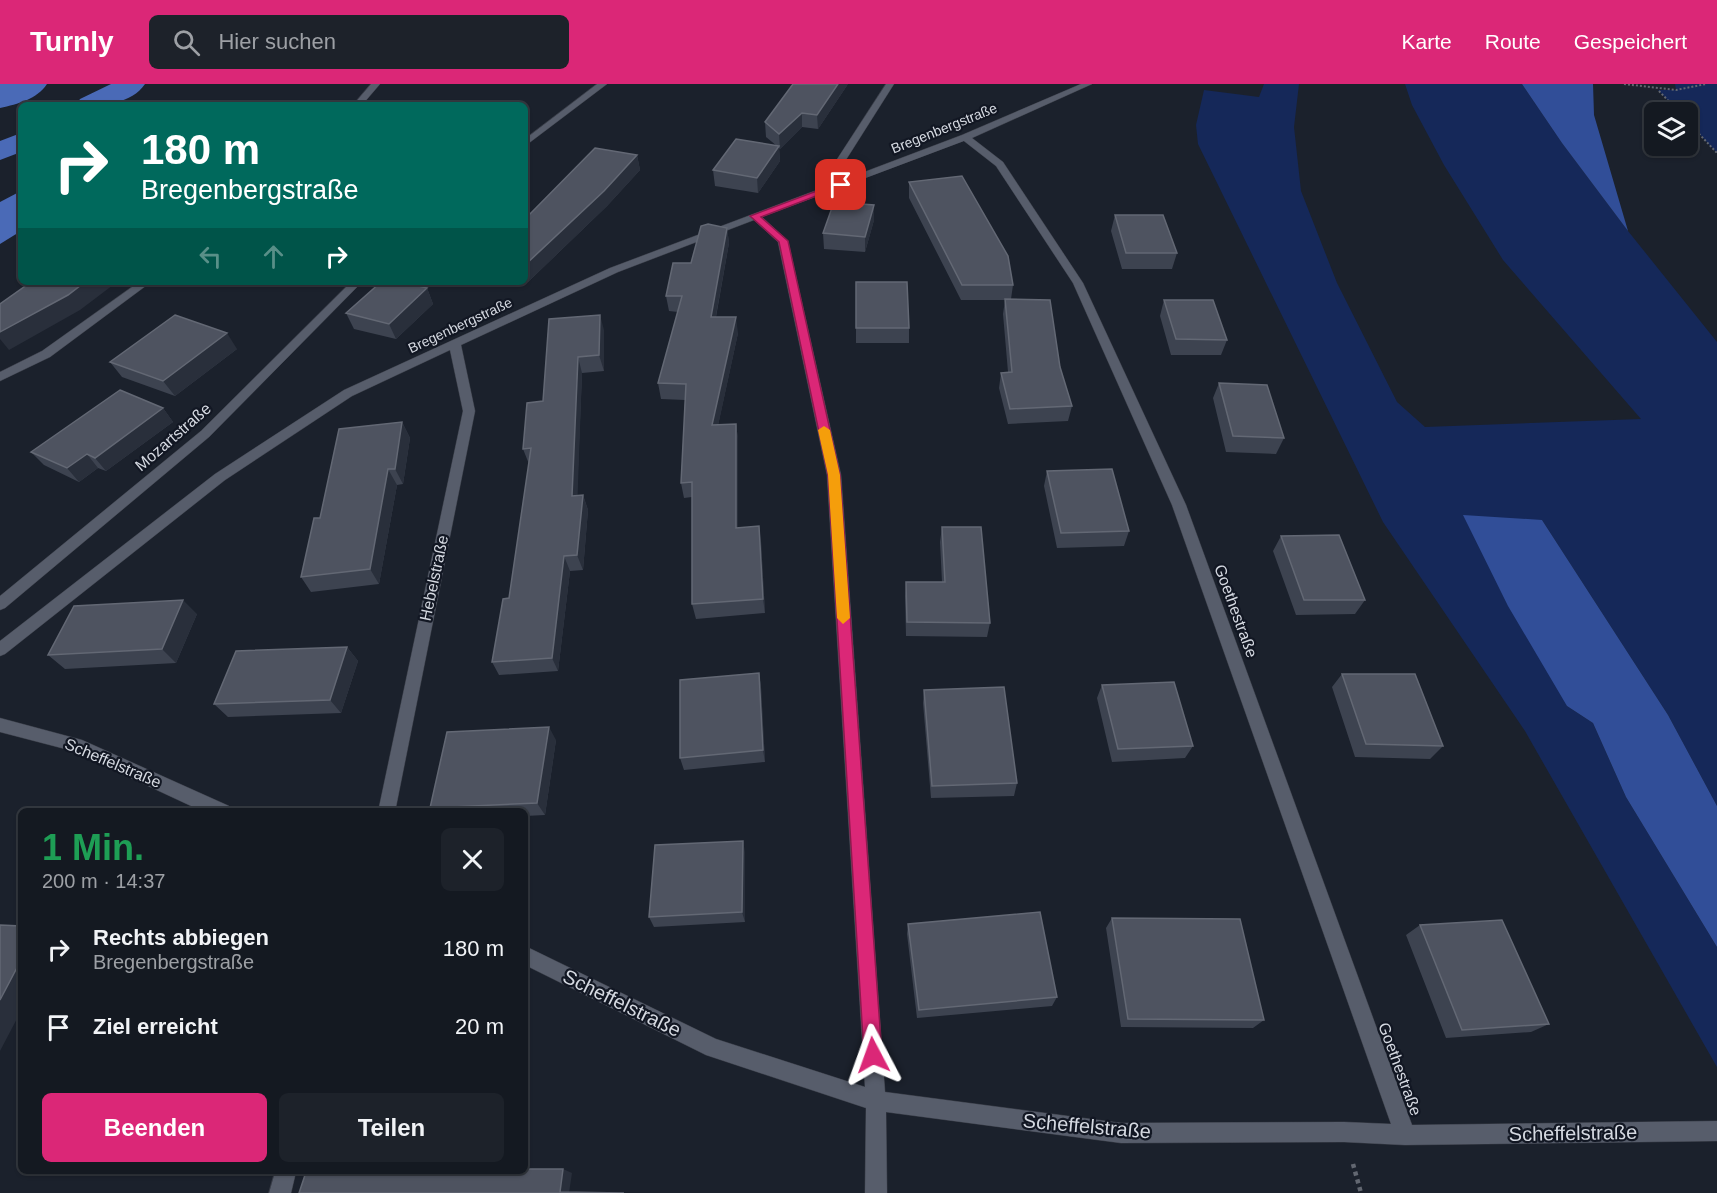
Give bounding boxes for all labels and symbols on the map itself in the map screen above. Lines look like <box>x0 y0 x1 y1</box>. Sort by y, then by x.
street label: Bregenbergstraße <box>889 99 1000 157</box>
pin <box>815 159 866 210</box>
street label: Bregenbergstraße <box>405 294 515 356</box>
street label: Mozartstraße <box>132 400 214 474</box>
street label: Hebelstraße <box>417 534 451 622</box>
street label: Goethestraße <box>1211 562 1261 660</box>
street label: Scheffelstraße <box>62 735 164 791</box>
street label: Scheffelstraße <box>559 965 685 1041</box>
street label: Goethestraße <box>1375 1020 1425 1118</box>
position arrow <box>841 1023 905 1087</box>
street label: Scheffelstraße <box>1022 1109 1152 1143</box>
street label: Scheffelstraße <box>1509 1121 1637 1145</box>

